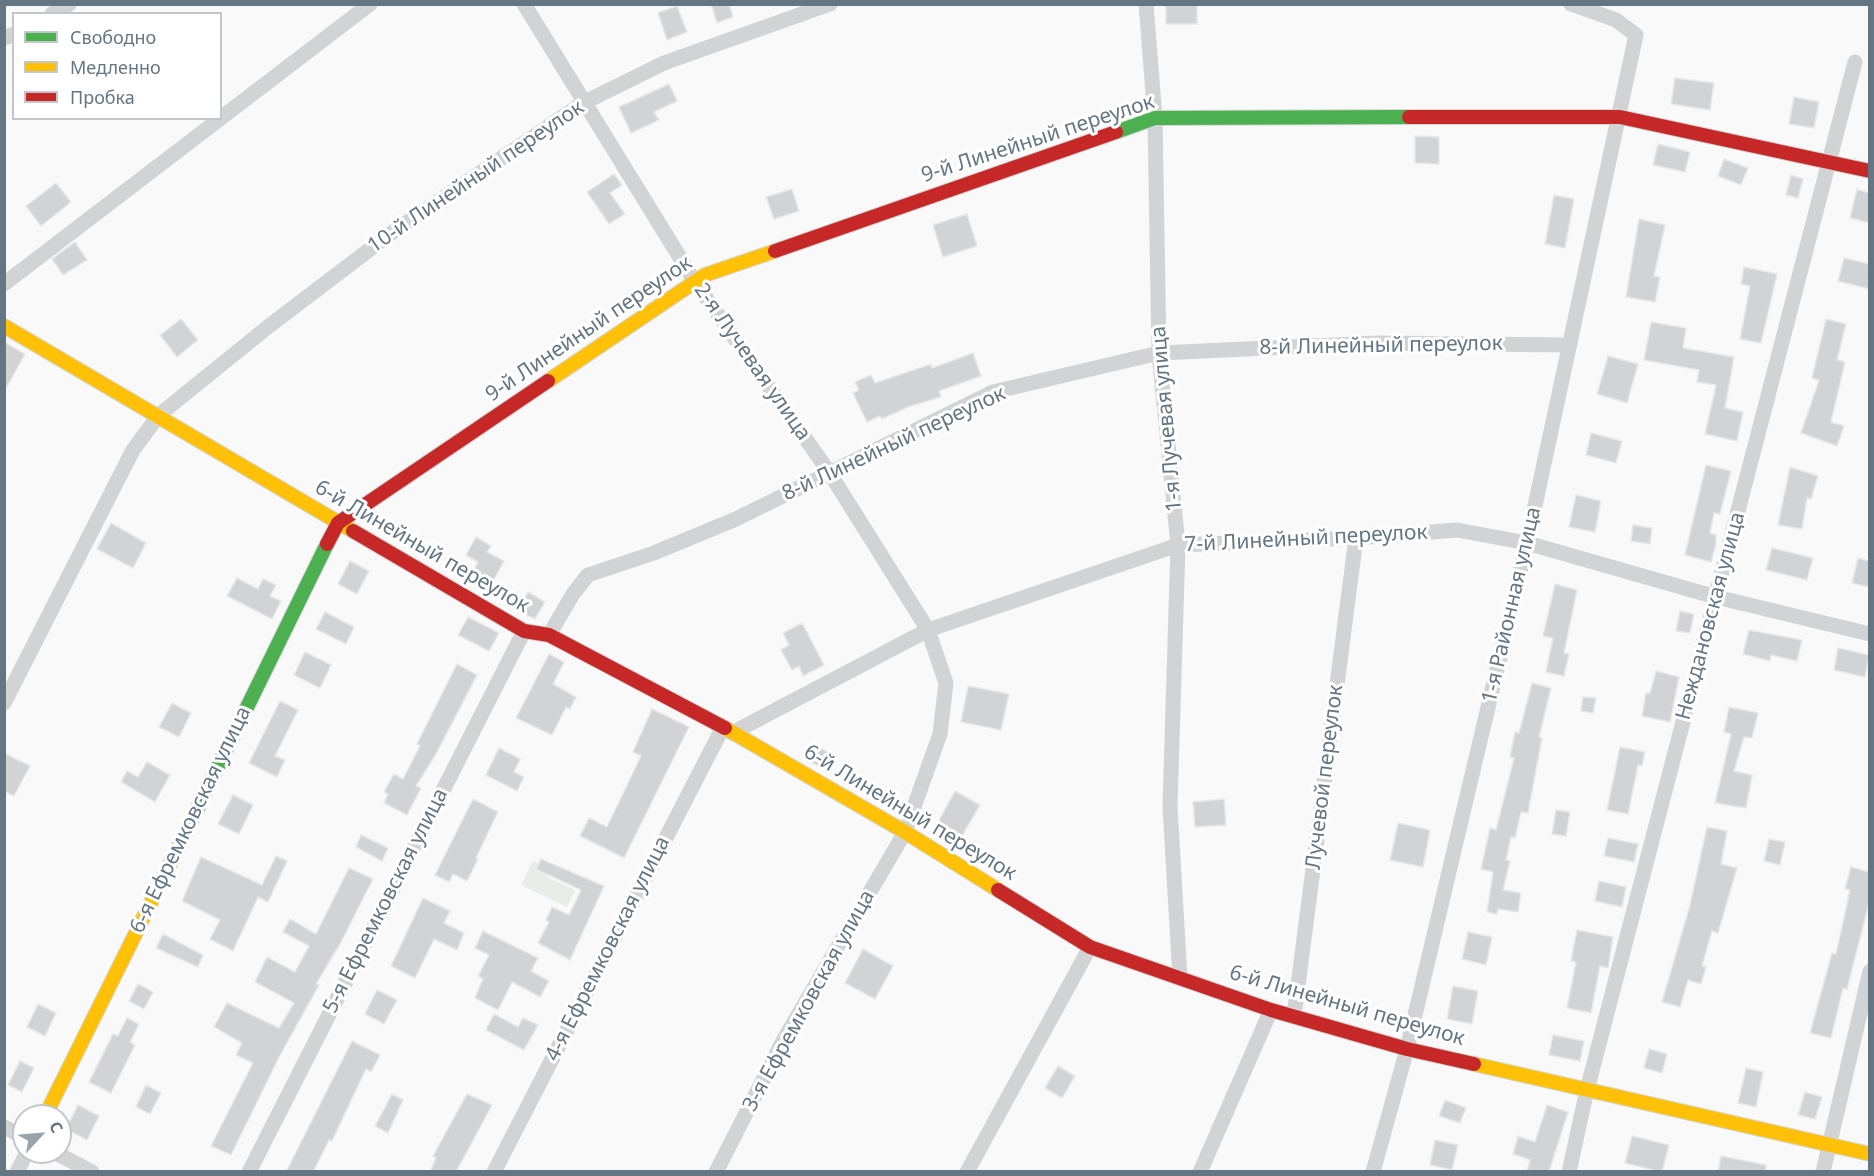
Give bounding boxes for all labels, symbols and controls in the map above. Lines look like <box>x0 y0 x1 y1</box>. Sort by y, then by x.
legend <box>12 12 222 120</box>
text: Свободно <box>70 25 156 49</box>
text: Медленно <box>70 55 161 79</box>
text: Пробка <box>70 85 135 109</box>
street label: 9-й Линейный переулок <box>918 89 1158 189</box>
street label: 10-й Линейный переулок <box>363 95 589 259</box>
street label: 9-й Линейный переулок <box>481 250 697 408</box>
street label: 2-я Лучевая улица <box>688 278 816 446</box>
street label: 1-я Лучевая улица <box>1146 325 1188 513</box>
street label: 8-й Линейный переулок <box>1259 331 1503 361</box>
street label: 8-й Линейный переулок <box>778 381 1010 507</box>
street label: 6-й Линейный переулок <box>310 475 534 619</box>
street label: 1-я Районная улица <box>1477 505 1547 705</box>
street label: Неждановская улица <box>1671 509 1751 723</box>
street label: 7-й Линейный переулок <box>1184 520 1428 558</box>
street label: Лучевой переулок <box>1301 683 1349 871</box>
street label: 6-я Ефремковская улица <box>125 703 257 937</box>
street label: 6-й Линейный переулок <box>799 740 1021 886</box>
street label: 5-я Ефремковская улица <box>318 784 454 1018</box>
street label: 4-я Ефремковская улица <box>540 832 676 1066</box>
street label: 3-я Ефремковская улица <box>738 886 880 1116</box>
street label: 6-й Линейный переулок <box>1227 960 1467 1052</box>
north arrow <box>12 1104 72 1164</box>
text: С <box>44 1118 69 1136</box>

